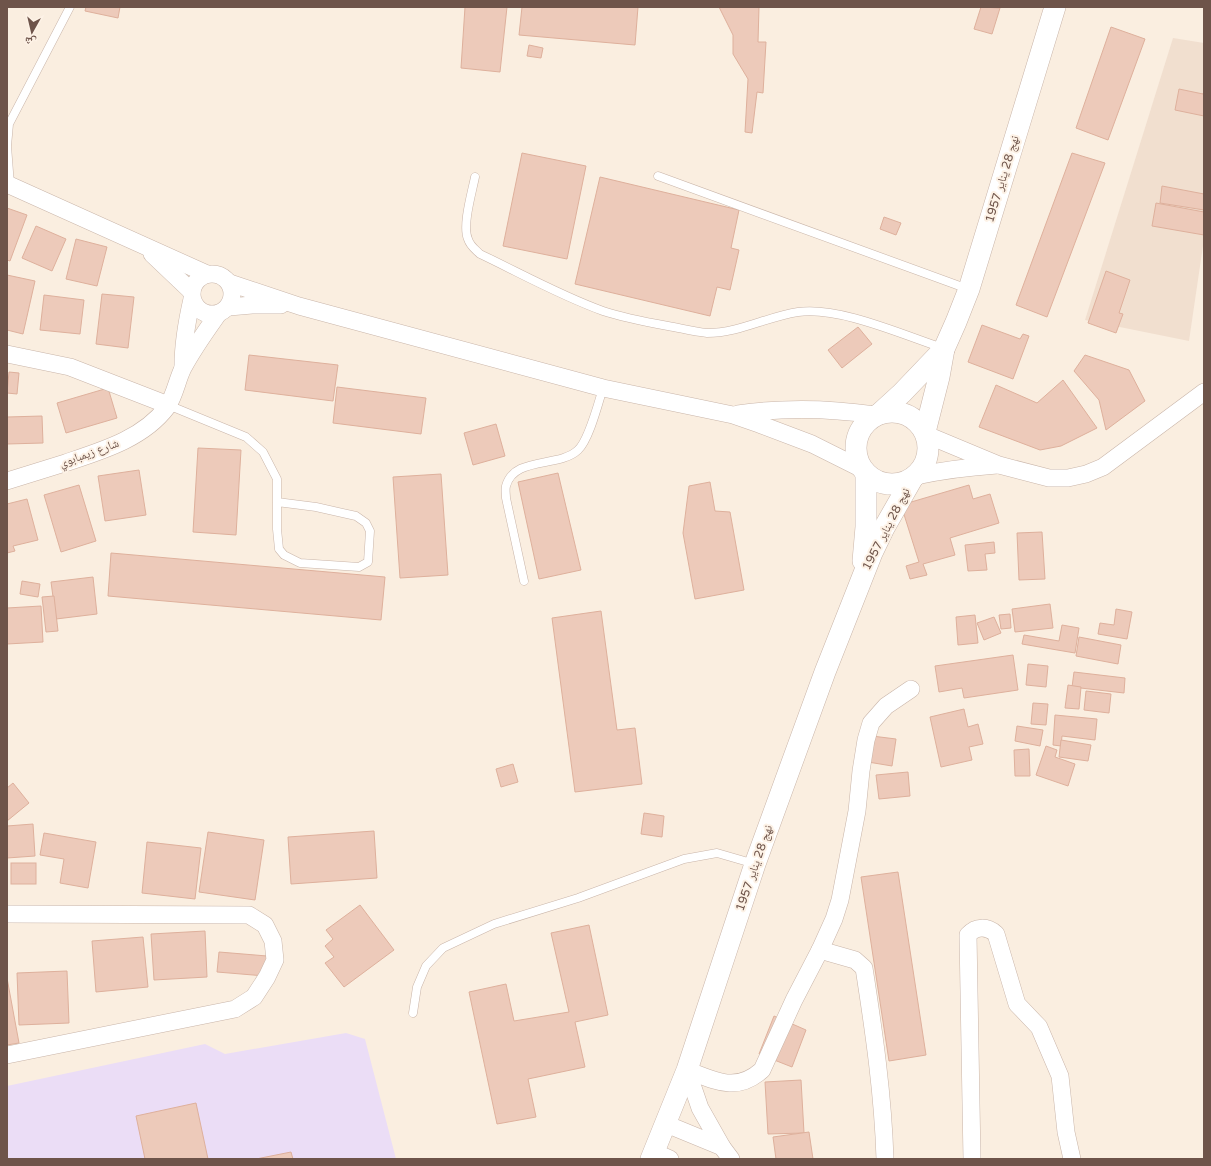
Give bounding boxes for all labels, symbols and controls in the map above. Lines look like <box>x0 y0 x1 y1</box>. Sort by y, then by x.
north arrow <box>12 12 52 52</box>
text: ش <box>24 33 38 49</box>
street label: نهج 28 يناير 1957 <box>982 134 1022 224</box>
street label: شارع زيمبابوي <box>57 436 122 473</box>
street label: نهج 28 يناير 1957 <box>859 486 913 572</box>
street label: نهج 28 يناير 1957 <box>733 823 775 913</box>

